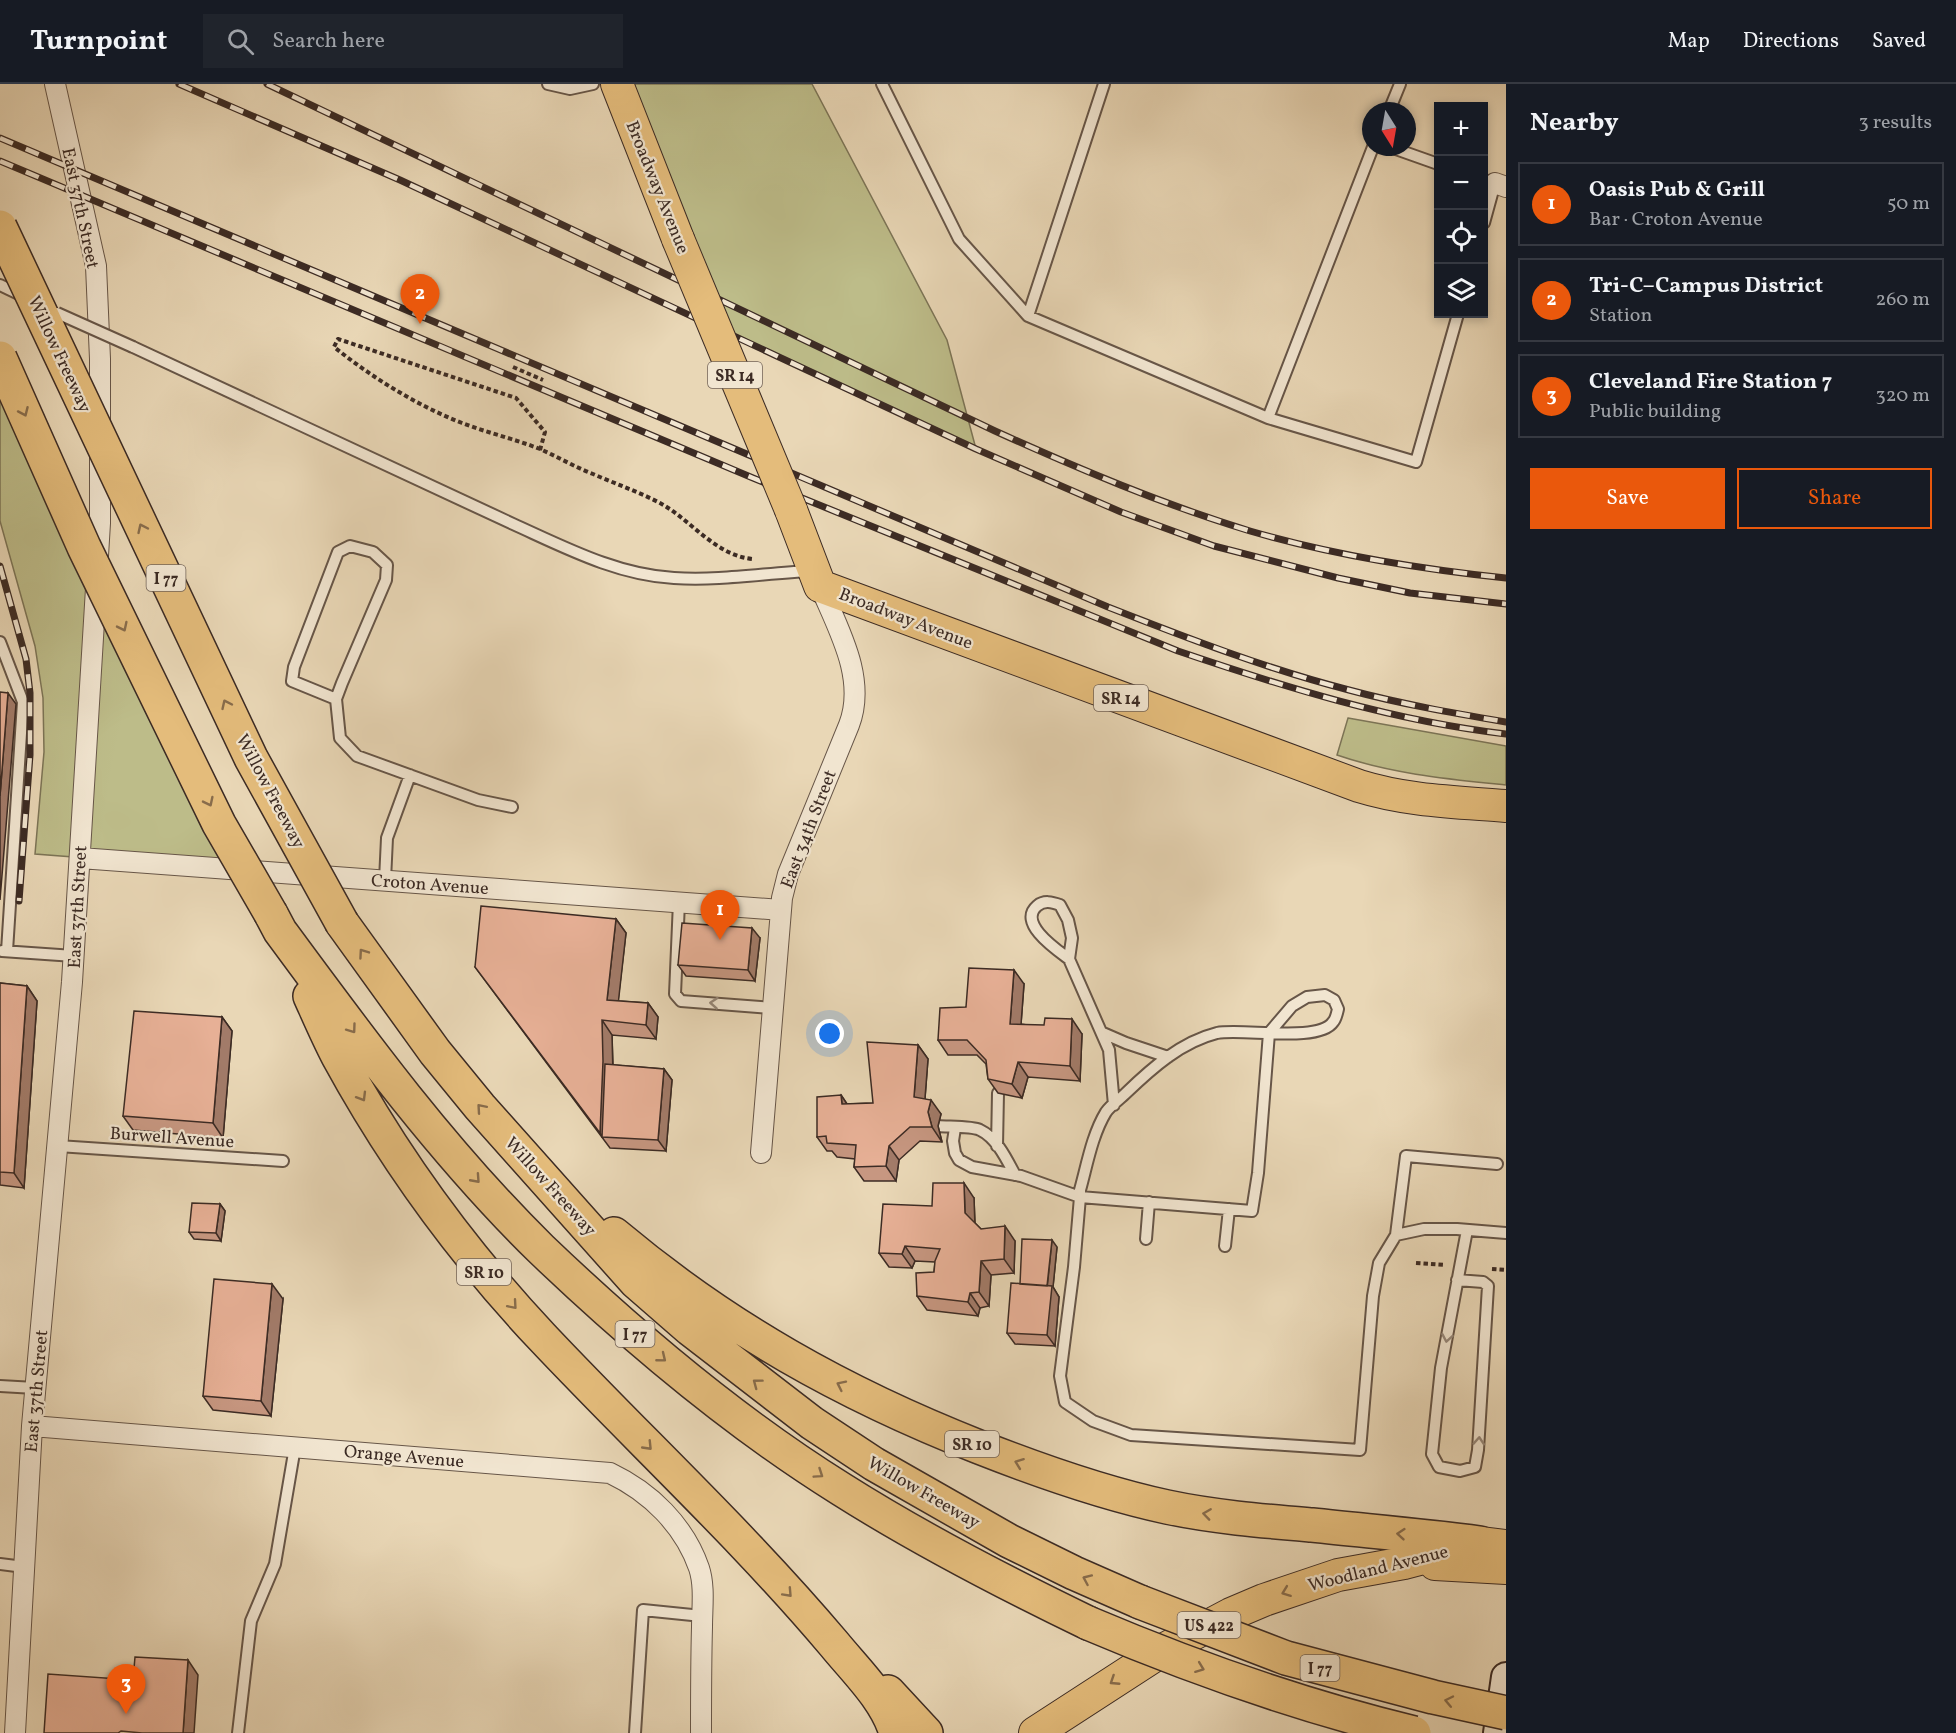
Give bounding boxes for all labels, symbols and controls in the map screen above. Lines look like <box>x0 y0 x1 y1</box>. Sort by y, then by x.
search box <box>203 14 623 68</box>
text: Turnpoint <box>30 22 167 61</box>
icon: search <box>224 25 257 58</box>
text: Search here <box>272 26 385 57</box>
text: Map <box>1668 27 1710 56</box>
text: Directions <box>1743 27 1839 56</box>
text: Saved <box>1872 27 1926 56</box>
north arrow <box>1362 102 1416 156</box>
map controls <box>1434 102 1488 318</box>
button: + <box>1434 102 1488 156</box>
text: Nearby <box>1530 105 1619 141</box>
text: 3 results <box>1858 109 1932 137</box>
street label: Broadway Avenue <box>619 117 695 258</box>
street label: East 37th Street <box>54 145 105 271</box>
button: − <box>1434 156 1488 210</box>
text: Oasis Pub & Grill <box>1589 175 1765 206</box>
text: 1 <box>1547 190 1556 218</box>
text: 50 m <box>1887 190 1930 218</box>
text: Bar · Croton Avenue <box>1589 206 1763 234</box>
button: locate <box>1434 210 1488 264</box>
button: layers <box>1434 264 1488 318</box>
text: Tri-C–Campus District <box>1589 271 1823 302</box>
pin: 2 <box>400 274 440 324</box>
text: 2 <box>1546 286 1557 314</box>
text: 260 m <box>1875 286 1930 314</box>
street label: Willow Freeway <box>21 292 97 417</box>
text: Station <box>1589 302 1652 330</box>
road number: SR 14 <box>708 362 762 388</box>
text: Cleveland Fire Station 7 <box>1589 367 1832 398</box>
text: 3 <box>1546 382 1557 410</box>
text: 320 m <box>1875 382 1930 410</box>
text: Public building <box>1589 398 1721 426</box>
one-way arrow <box>17 405 29 416</box>
button: Save <box>1530 468 1725 529</box>
button: Share <box>1737 468 1932 529</box>
one-way arrow <box>138 524 150 535</box>
road number: I 77 <box>146 565 186 591</box>
street label: Broadway Avenue <box>835 582 976 656</box>
one-way arrow <box>116 621 127 631</box>
road number: SR 14 <box>1094 685 1148 711</box>
one-way arrow <box>221 700 233 711</box>
street label: Willow Freeway <box>229 730 310 853</box>
street label: East 34th Street <box>775 767 844 892</box>
one-way arrow <box>201 796 213 807</box>
street label: East 37th Street <box>63 845 94 969</box>
street label: Croton Avenue <box>370 869 490 902</box>
pin: 1 <box>700 890 740 940</box>
one-way arrow <box>359 948 370 959</box>
one-way arrow <box>710 997 719 1010</box>
your location <box>815 1019 844 1048</box>
one-way arrow <box>345 1023 356 1034</box>
one-way arrow <box>354 1091 366 1101</box>
one-way arrow <box>477 1104 488 1115</box>
street label: Burwell Avenue <box>109 1122 235 1155</box>
street label: Willow Freeway <box>498 1132 602 1242</box>
one-way arrow <box>469 1173 480 1183</box>
road number: SR 10 <box>457 1259 511 1285</box>
one-way arrow <box>506 1298 517 1309</box>
road number: I 77 <box>616 1321 654 1347</box>
street label: East 37th Street <box>20 1329 55 1454</box>
one-way arrow <box>1441 1333 1453 1343</box>
one-way arrow <box>656 1350 667 1361</box>
one-way arrow <box>753 1379 764 1390</box>
one-way arrow <box>836 1381 847 1392</box>
road number: SR 10 <box>945 1431 999 1457</box>
one-way arrow <box>1472 1436 1485 1445</box>
one-way arrow <box>640 1439 651 1450</box>
street label: Orange Avenue <box>343 1440 465 1475</box>
street label: Willow Freeway <box>862 1451 984 1536</box>
one-way arrow <box>1015 1458 1026 1470</box>
one-way arrow <box>812 1467 823 1478</box>
one-way arrow <box>1203 1508 1212 1520</box>
one-way arrow <box>1397 1527 1406 1540</box>
street label: Woodland Avenue <box>1306 1540 1451 1599</box>
one-way arrow <box>1082 1574 1093 1586</box>
one-way arrow <box>780 1585 791 1596</box>
one-way arrow <box>1281 1585 1292 1597</box>
road number: US 422 <box>1178 1612 1240 1638</box>
road number: I 77 <box>1300 1655 1340 1681</box>
one-way arrow <box>1195 1661 1205 1674</box>
pin: 3 <box>106 1664 146 1714</box>
one-way arrow <box>1109 1674 1120 1685</box>
one-way arrow <box>1444 1695 1454 1708</box>

